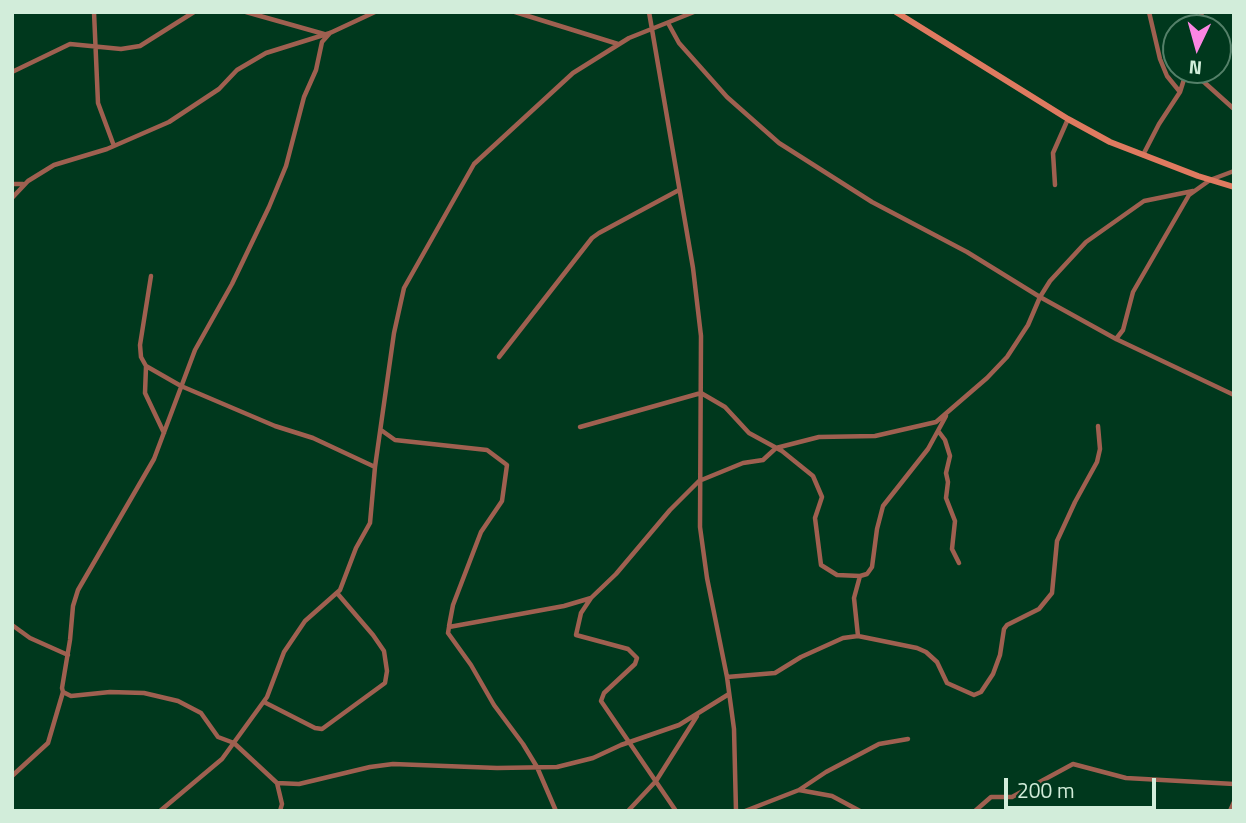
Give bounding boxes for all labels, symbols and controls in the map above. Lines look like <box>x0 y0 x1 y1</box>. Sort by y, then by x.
north arrow <box>1162 14 1232 84</box>
text: N <box>1187 53 1203 83</box>
scale bar <box>1008 764 1160 808</box>
text: 200 m <box>1017 774 1074 806</box>

